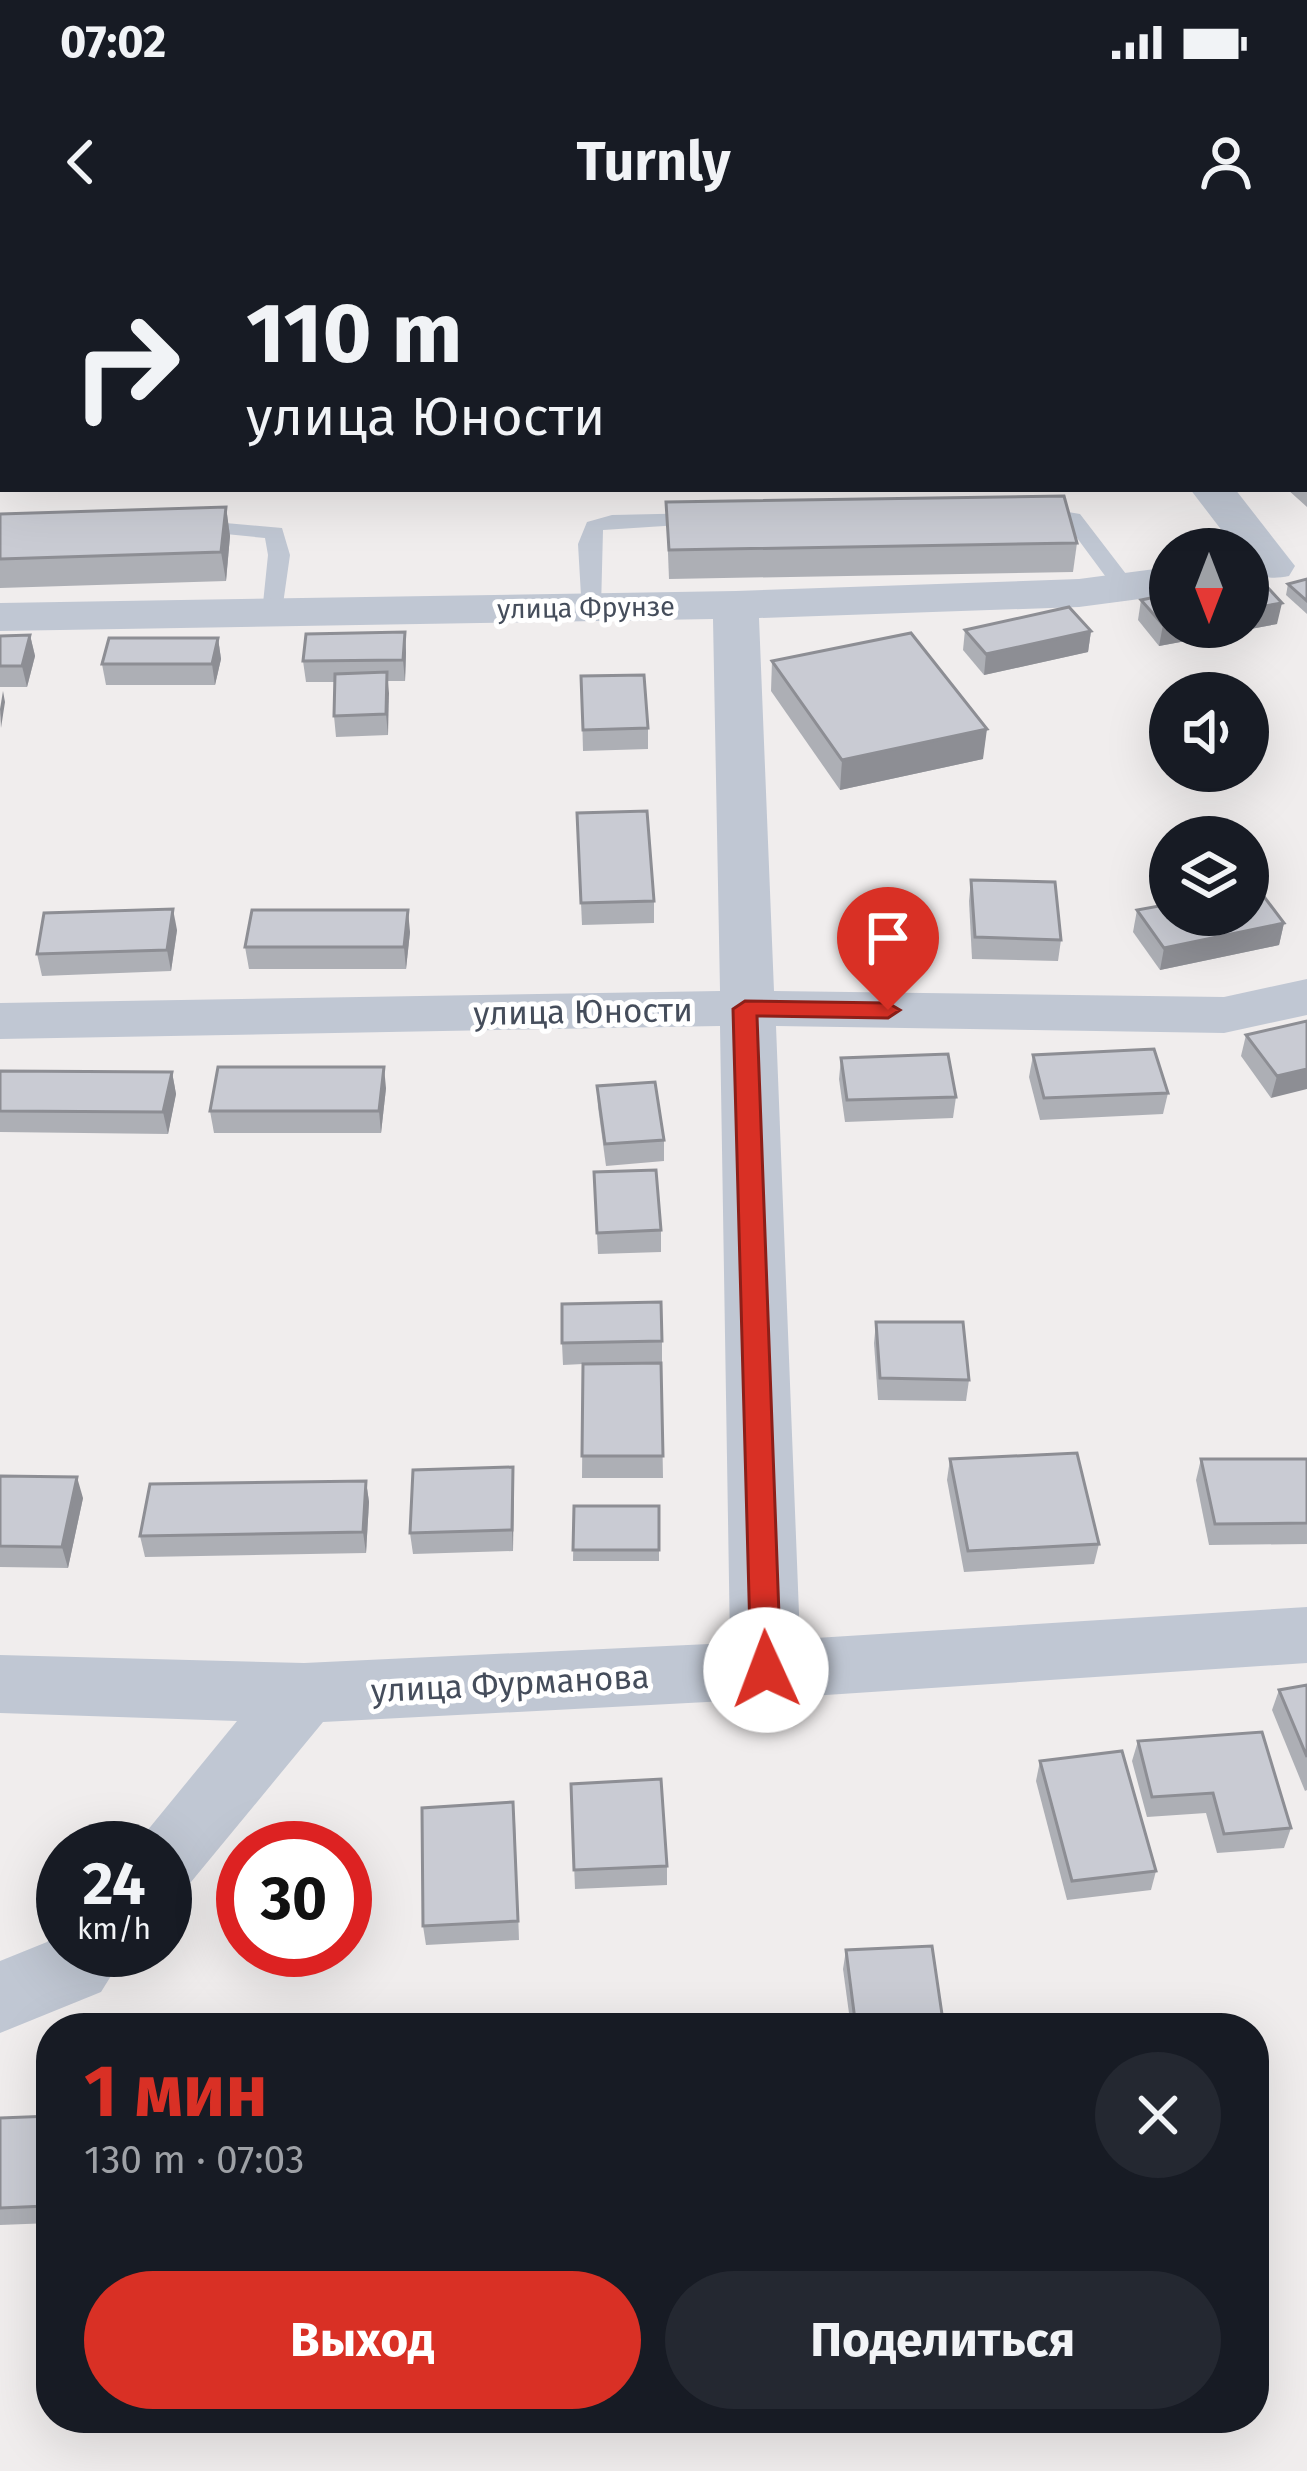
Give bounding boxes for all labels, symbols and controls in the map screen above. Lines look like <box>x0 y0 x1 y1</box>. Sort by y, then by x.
text: 07:02 <box>60 15 166 69</box>
icon: back <box>48 129 114 195</box>
icon: person <box>1193 129 1259 195</box>
text: Turnly <box>576 130 731 194</box>
text: 110 m <box>246 283 462 384</box>
icon: right <box>48 288 204 444</box>
text: улица Юности <box>246 385 605 449</box>
north arrow <box>1149 528 1269 648</box>
map controls <box>1149 528 1269 936</box>
street label: улица Фрунзе <box>497 590 675 626</box>
button: sound <box>1149 672 1269 792</box>
button: layers <box>1149 816 1269 936</box>
pin <box>837 887 939 1010</box>
icon: arrive <box>855 905 921 971</box>
street label: улица Юности <box>473 990 693 1034</box>
position arrow <box>703 1607 829 1733</box>
street label: улица Фурманова <box>370 1657 650 1711</box>
speed limit sign: 30 <box>216 1821 372 1977</box>
text: 24 <box>82 1848 146 1920</box>
text: km/h <box>77 1911 151 1947</box>
text: 1 мин <box>84 2049 268 2135</box>
button: close <box>1095 2052 1221 2178</box>
text: 130 m · 07:03 <box>84 2137 304 2183</box>
button: Выход <box>84 2271 641 2409</box>
button: Поделиться <box>665 2271 1221 2409</box>

